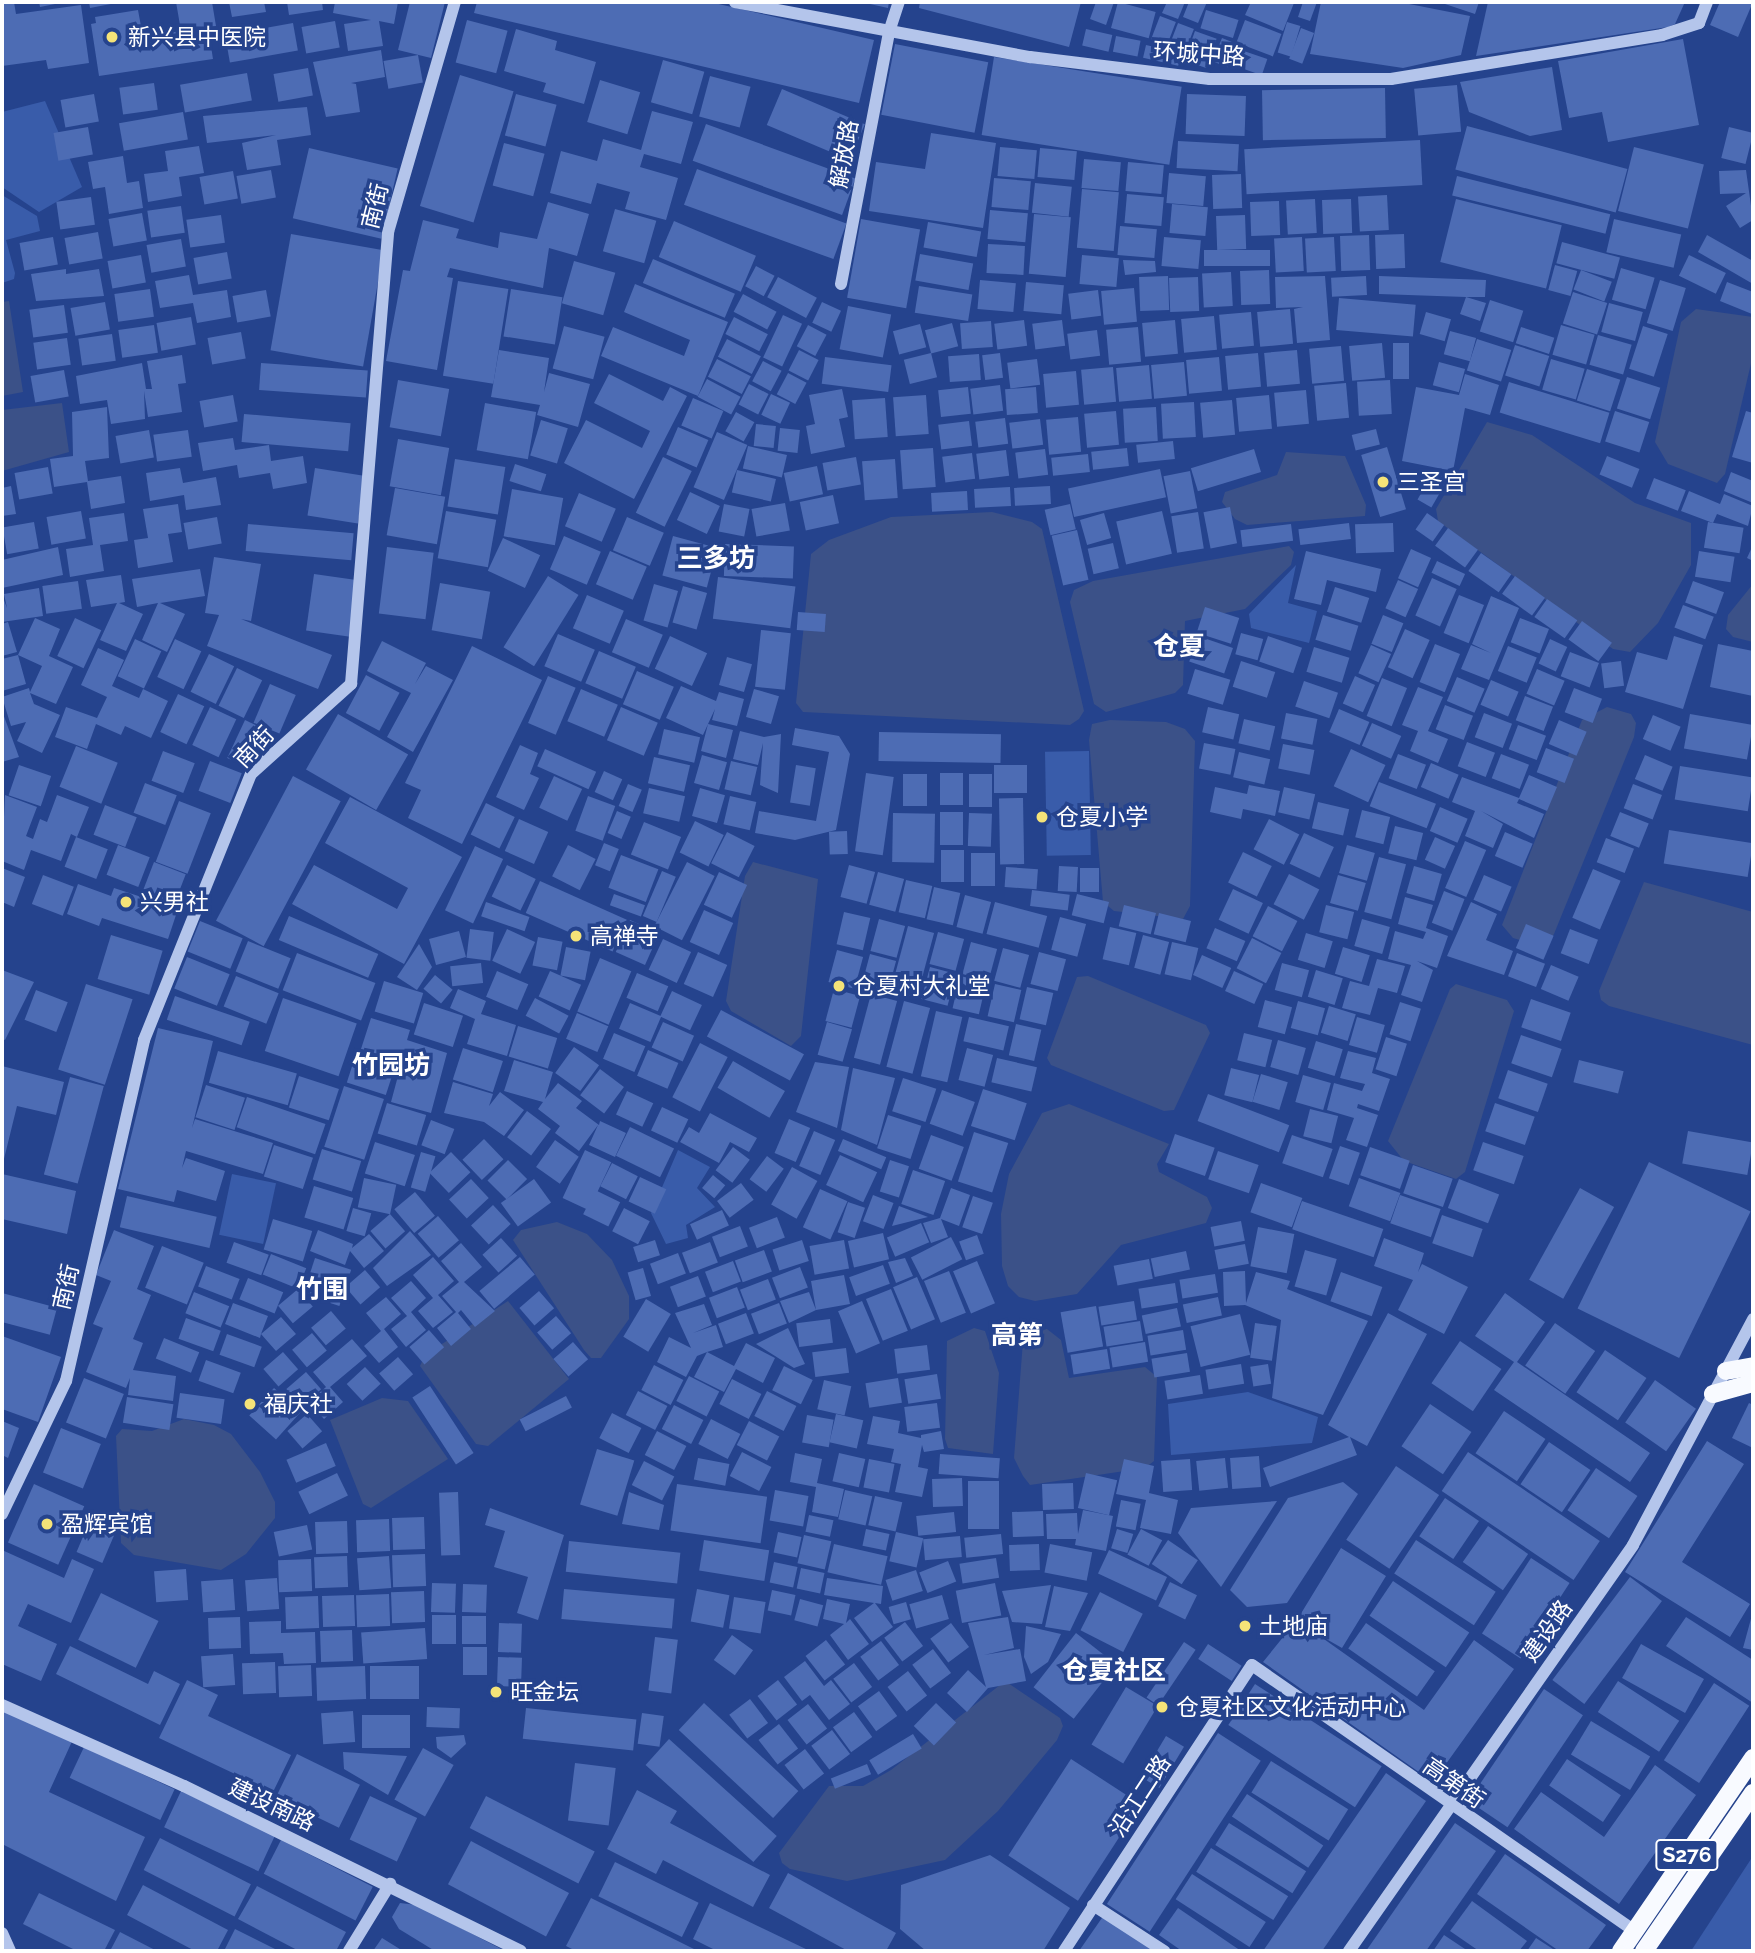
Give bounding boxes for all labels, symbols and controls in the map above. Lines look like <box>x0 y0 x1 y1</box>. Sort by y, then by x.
place label: 新兴县中医院 <box>128 23 266 51</box>
marker: 新兴县中医院 <box>102 27 122 47</box>
street label: 环城中路 <box>1152 37 1246 71</box>
street label: 解放路 <box>824 118 864 190</box>
street label: 南街 <box>356 180 394 232</box>
place label: 三圣宫 <box>1397 468 1466 496</box>
marker: 三圣宫 <box>1375 474 1391 490</box>
district label: 三多坊 <box>677 543 755 575</box>
district label: 仓夏 <box>1153 631 1205 663</box>
street label: 南街 <box>228 721 280 773</box>
place label: 仓夏小学 <box>1056 803 1148 831</box>
marker: 仓夏小学 <box>1034 809 1050 825</box>
place label: 兴男社 <box>140 888 209 916</box>
marker: 兴男社 <box>118 894 134 910</box>
place label: 高禅寺 <box>590 922 659 950</box>
marker: 高禅寺 <box>568 928 584 944</box>
place label: 仓夏村大礼堂 <box>853 972 991 1000</box>
marker: 仓夏村大礼堂 <box>831 978 847 994</box>
district label: 竹园坊 <box>352 1050 430 1082</box>
street label: 南街 <box>47 1261 85 1313</box>
district label: 竹围 <box>296 1274 348 1306</box>
district label: 高第 <box>991 1320 1043 1352</box>
place label: 福庆社 <box>264 1390 333 1418</box>
marker: 福庆社 <box>242 1396 258 1412</box>
place label: 盈辉宾馆 <box>61 1510 153 1538</box>
marker: 盈辉宾馆 <box>39 1516 55 1532</box>
street label: 建设路 <box>1516 1595 1578 1667</box>
place label: 土地庙 <box>1259 1612 1328 1640</box>
marker: 土地庙 <box>1237 1618 1253 1634</box>
district label: 仓夏社区 <box>1062 1655 1166 1687</box>
place label: 旺金坛 <box>510 1678 579 1706</box>
marker: 旺金坛 <box>488 1684 504 1700</box>
place label: 仓夏社区文化活动中心 <box>1176 1693 1406 1721</box>
marker: 仓夏社区文化活动中心 <box>1154 1699 1170 1715</box>
street label: 沿江二路 <box>1103 1750 1177 1842</box>
street label: 高第街 <box>1418 1752 1490 1814</box>
street label: 建设南路 <box>224 1773 320 1837</box>
road number: S276 <box>1654 1838 1720 1872</box>

